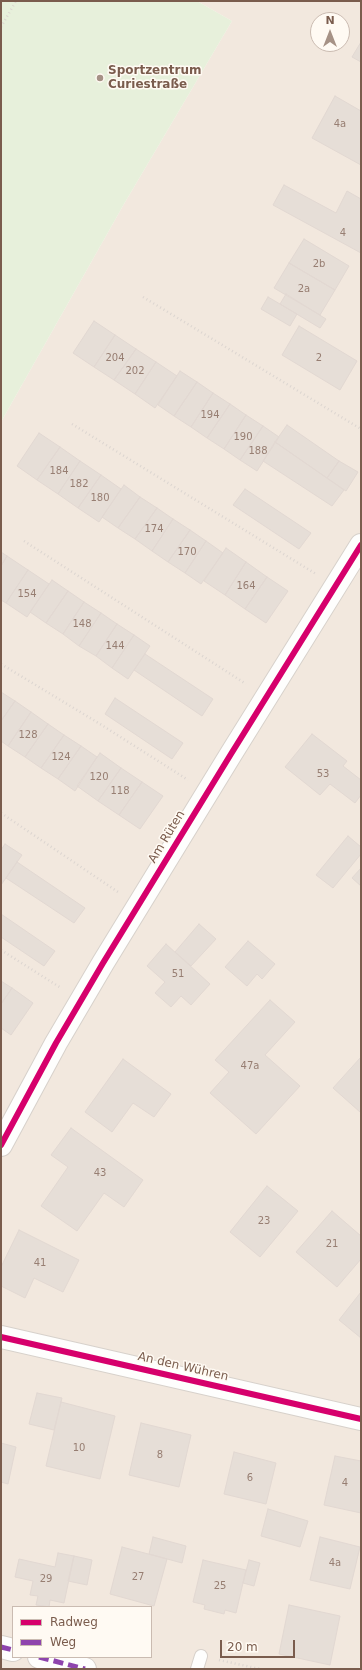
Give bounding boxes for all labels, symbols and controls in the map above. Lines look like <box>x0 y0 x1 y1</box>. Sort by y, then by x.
north arrow <box>310 12 350 52</box>
text: N <box>325 14 335 27</box>
place label: Sportzentrum Curiestraße <box>108 64 201 92</box>
marker: Sportzentrum Curiestraße <box>95 73 105 83</box>
house number: 4a <box>334 118 346 130</box>
house number: 4 <box>340 227 346 239</box>
house number: 2b <box>313 258 325 270</box>
house number: 2a <box>298 283 310 295</box>
house number: 204 <box>105 352 125 364</box>
house number: 2 <box>316 352 322 364</box>
house number: 202 <box>125 365 145 377</box>
house number: 194 <box>200 409 220 421</box>
house number: 190 <box>233 431 253 443</box>
house number: 188 <box>248 445 268 457</box>
house number: 184 <box>49 465 69 477</box>
house number: 182 <box>69 478 89 490</box>
house number: 180 <box>90 492 110 504</box>
house number: 174 <box>144 523 164 535</box>
house number: 170 <box>177 546 197 558</box>
house number: 164 <box>236 580 256 592</box>
house number: 154 <box>17 588 37 600</box>
house number: 148 <box>72 618 92 630</box>
house number: 144 <box>105 640 125 652</box>
house number: 128 <box>18 729 38 741</box>
house number: 124 <box>51 751 71 763</box>
house number: 53 <box>317 768 329 780</box>
house number: 120 <box>89 771 109 783</box>
house number: 118 <box>110 785 130 797</box>
street label: Am Rüten <box>146 808 188 866</box>
house number: 51 <box>172 968 184 980</box>
house number: 47a <box>241 1060 259 1072</box>
house number: 43 <box>94 1167 106 1179</box>
house number: 23 <box>258 1215 270 1227</box>
house number: 21 <box>326 1238 338 1250</box>
house number: 41 <box>34 1257 46 1269</box>
street label: An den Wühren <box>136 1350 230 1384</box>
house number: 10 <box>73 1442 85 1454</box>
house number: 8 <box>157 1449 163 1461</box>
house number: 6 <box>247 1472 253 1484</box>
house number: 4 <box>342 1477 348 1489</box>
house number: 4a <box>329 1557 341 1569</box>
house number: 27 <box>132 1571 144 1583</box>
house number: 29 <box>40 1573 52 1585</box>
house number: 25 <box>214 1580 226 1592</box>
legend <box>12 1606 152 1658</box>
text: Radweg <box>50 1615 98 1629</box>
scale bar <box>222 1632 297 1658</box>
text: Weg <box>50 1635 76 1649</box>
text: 20 m <box>227 1640 258 1654</box>

